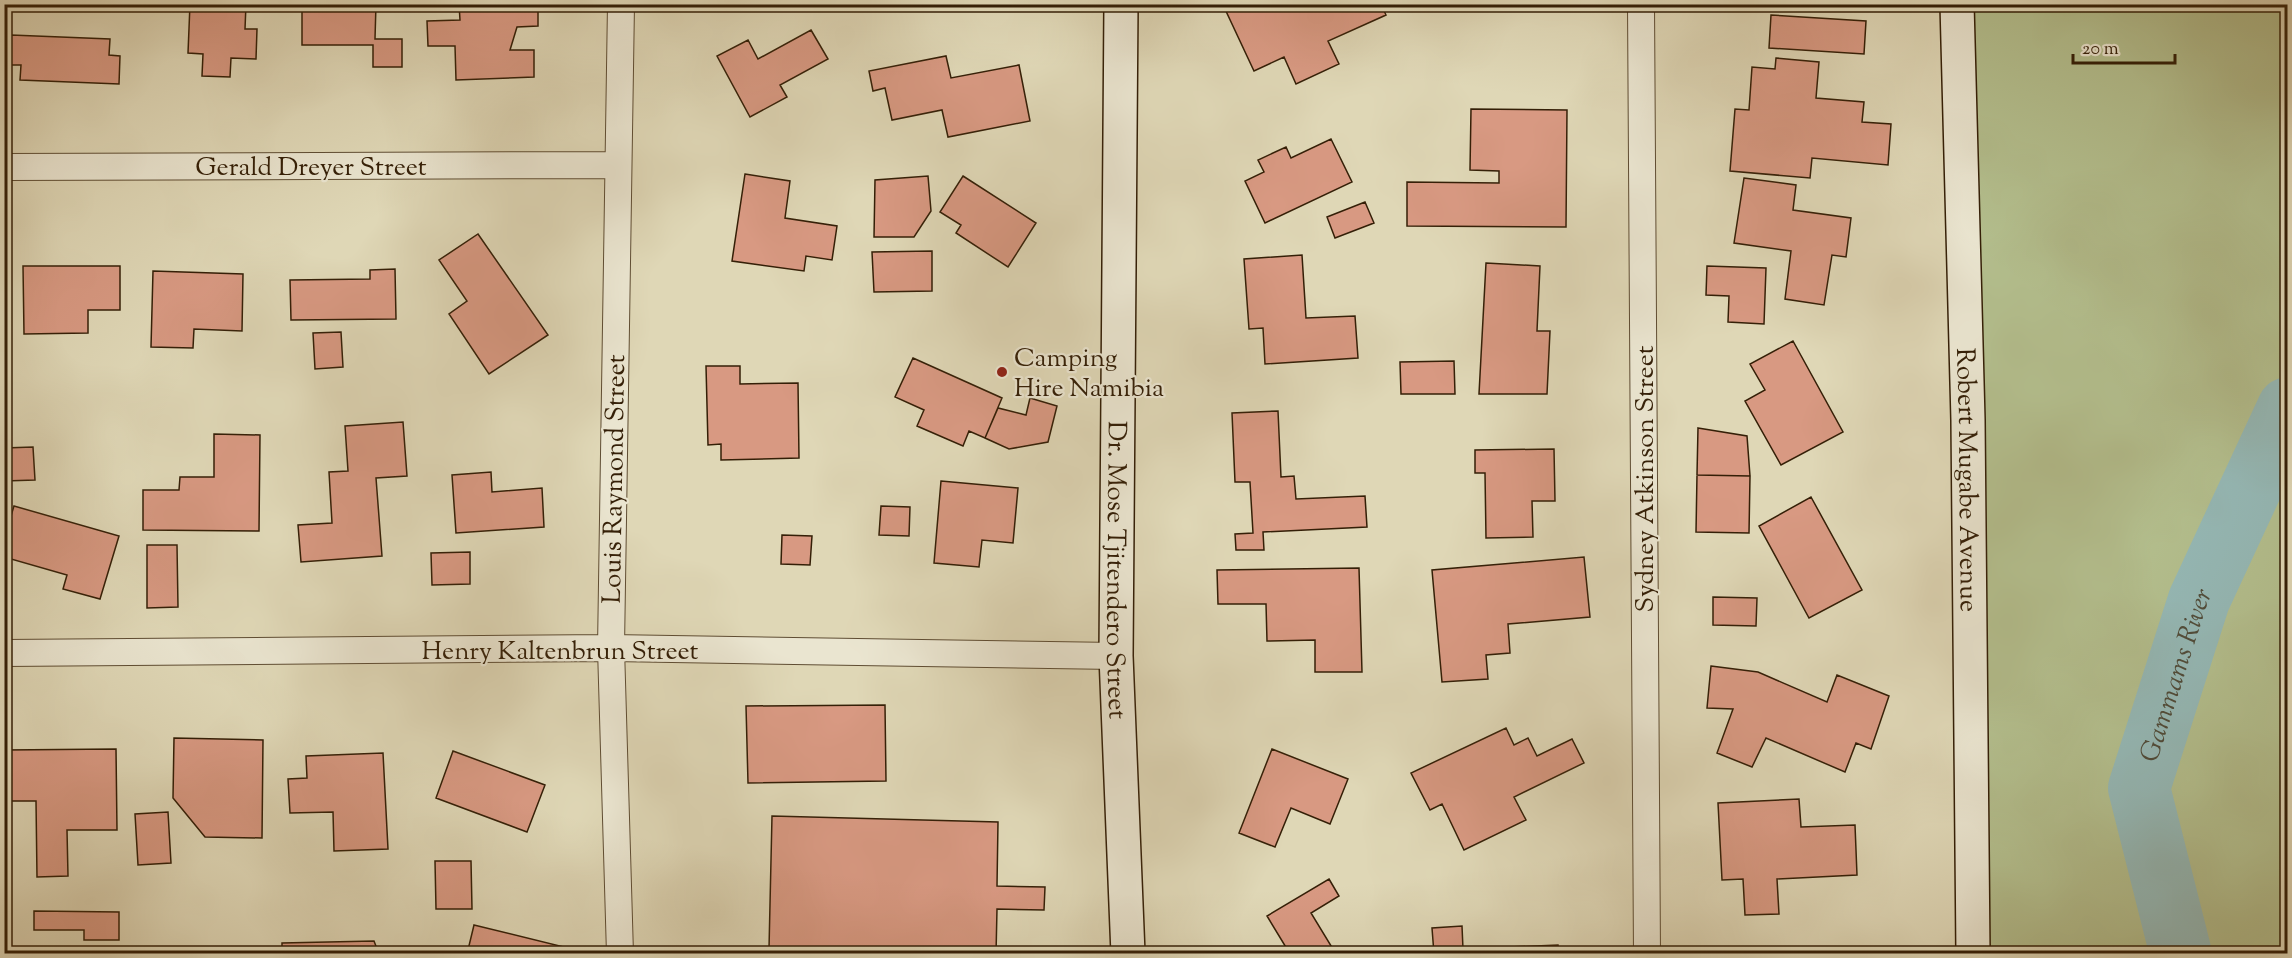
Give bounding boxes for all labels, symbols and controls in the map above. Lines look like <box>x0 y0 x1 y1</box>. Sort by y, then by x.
scale bar <box>2073 27 2175 65</box>
text: 20 m <box>2082 37 2119 63</box>
street label: Gerald Dreyer Street <box>195 150 427 187</box>
place label: Camping Hire Namibia <box>1014 341 1164 408</box>
street label: Sydney Atkinson Street <box>1628 345 1665 613</box>
street label: Robert Mugabe Avenue <box>1945 347 1986 612</box>
street label: Louis Raymond Street <box>595 354 636 604</box>
marker: Camping Hire Namibia <box>995 365 1009 379</box>
street label: Dr. Mose Tjitendero Street <box>1095 421 1135 720</box>
water label: Gammams River <box>2132 582 2224 767</box>
street label: Henry Kaltenbrun Street <box>422 634 699 671</box>

